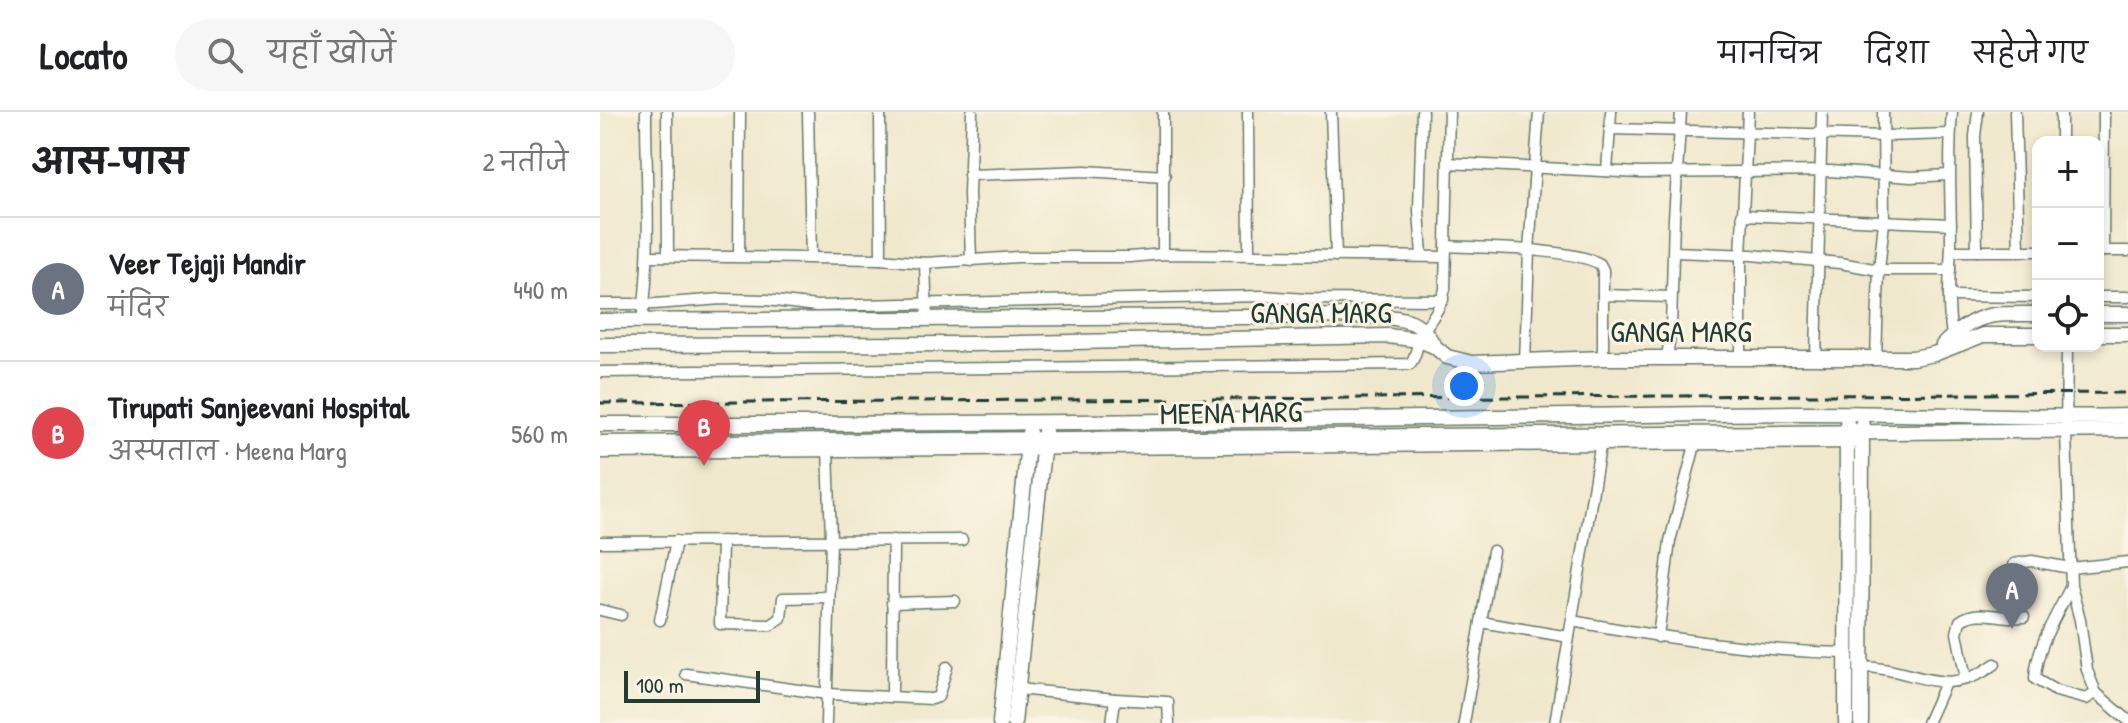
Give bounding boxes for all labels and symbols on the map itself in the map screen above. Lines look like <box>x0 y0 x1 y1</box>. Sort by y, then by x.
street label: GANGA MARG <box>1250 292 1392 332</box>
street label: GANGA MARG <box>1610 311 1752 351</box>
your location <box>1444 366 1484 406</box>
street label: MEENA MARG <box>1159 391 1303 433</box>
pin: B <box>678 400 730 466</box>
pin: A <box>1986 563 2038 629</box>
scale bar <box>624 667 760 703</box>

